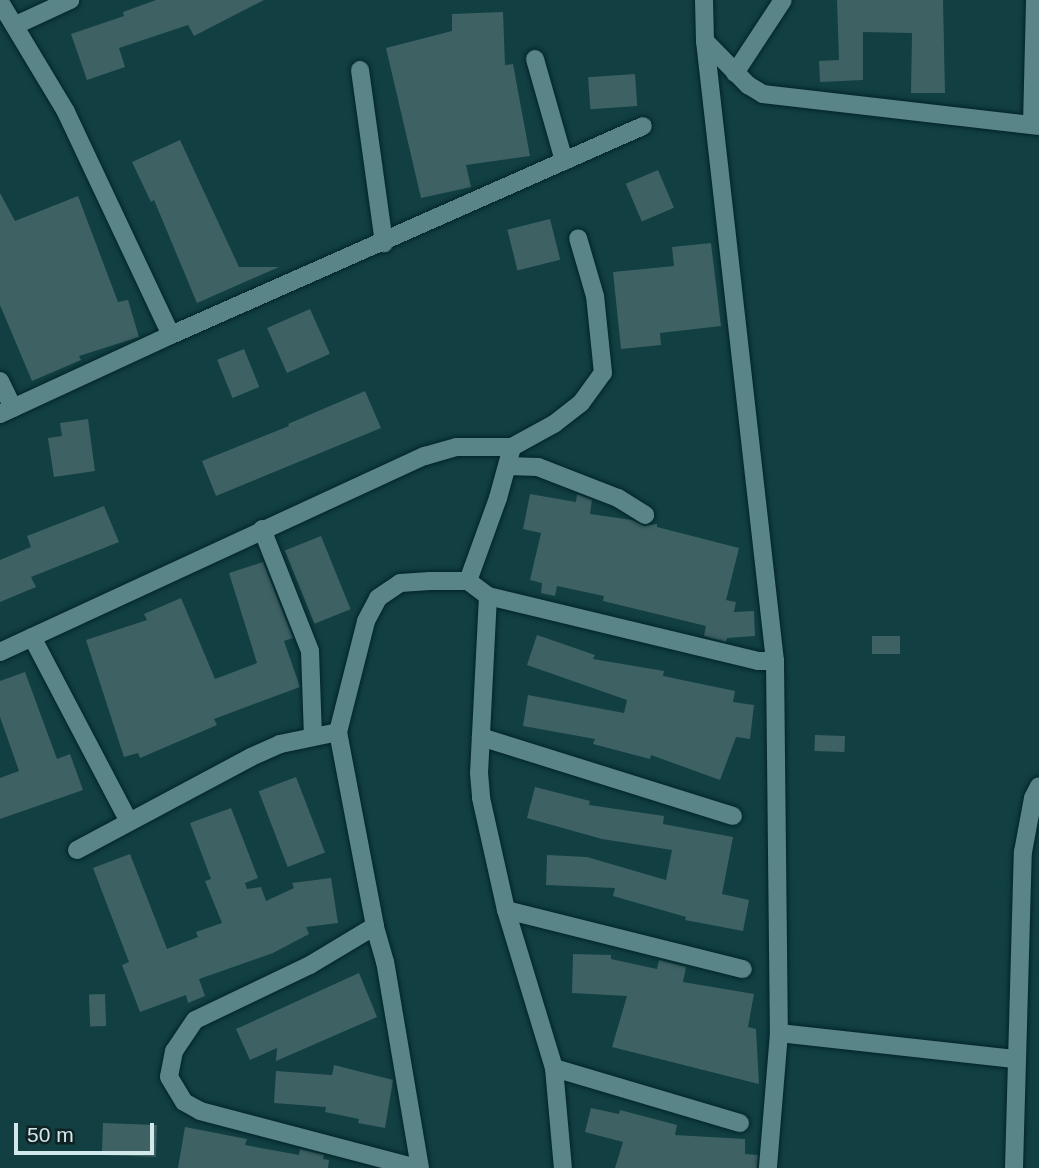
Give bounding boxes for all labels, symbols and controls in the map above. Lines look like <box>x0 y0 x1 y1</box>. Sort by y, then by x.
scale bar <box>18 1108 158 1152</box>
text: 50 m <box>27 1123 74 1146</box>

